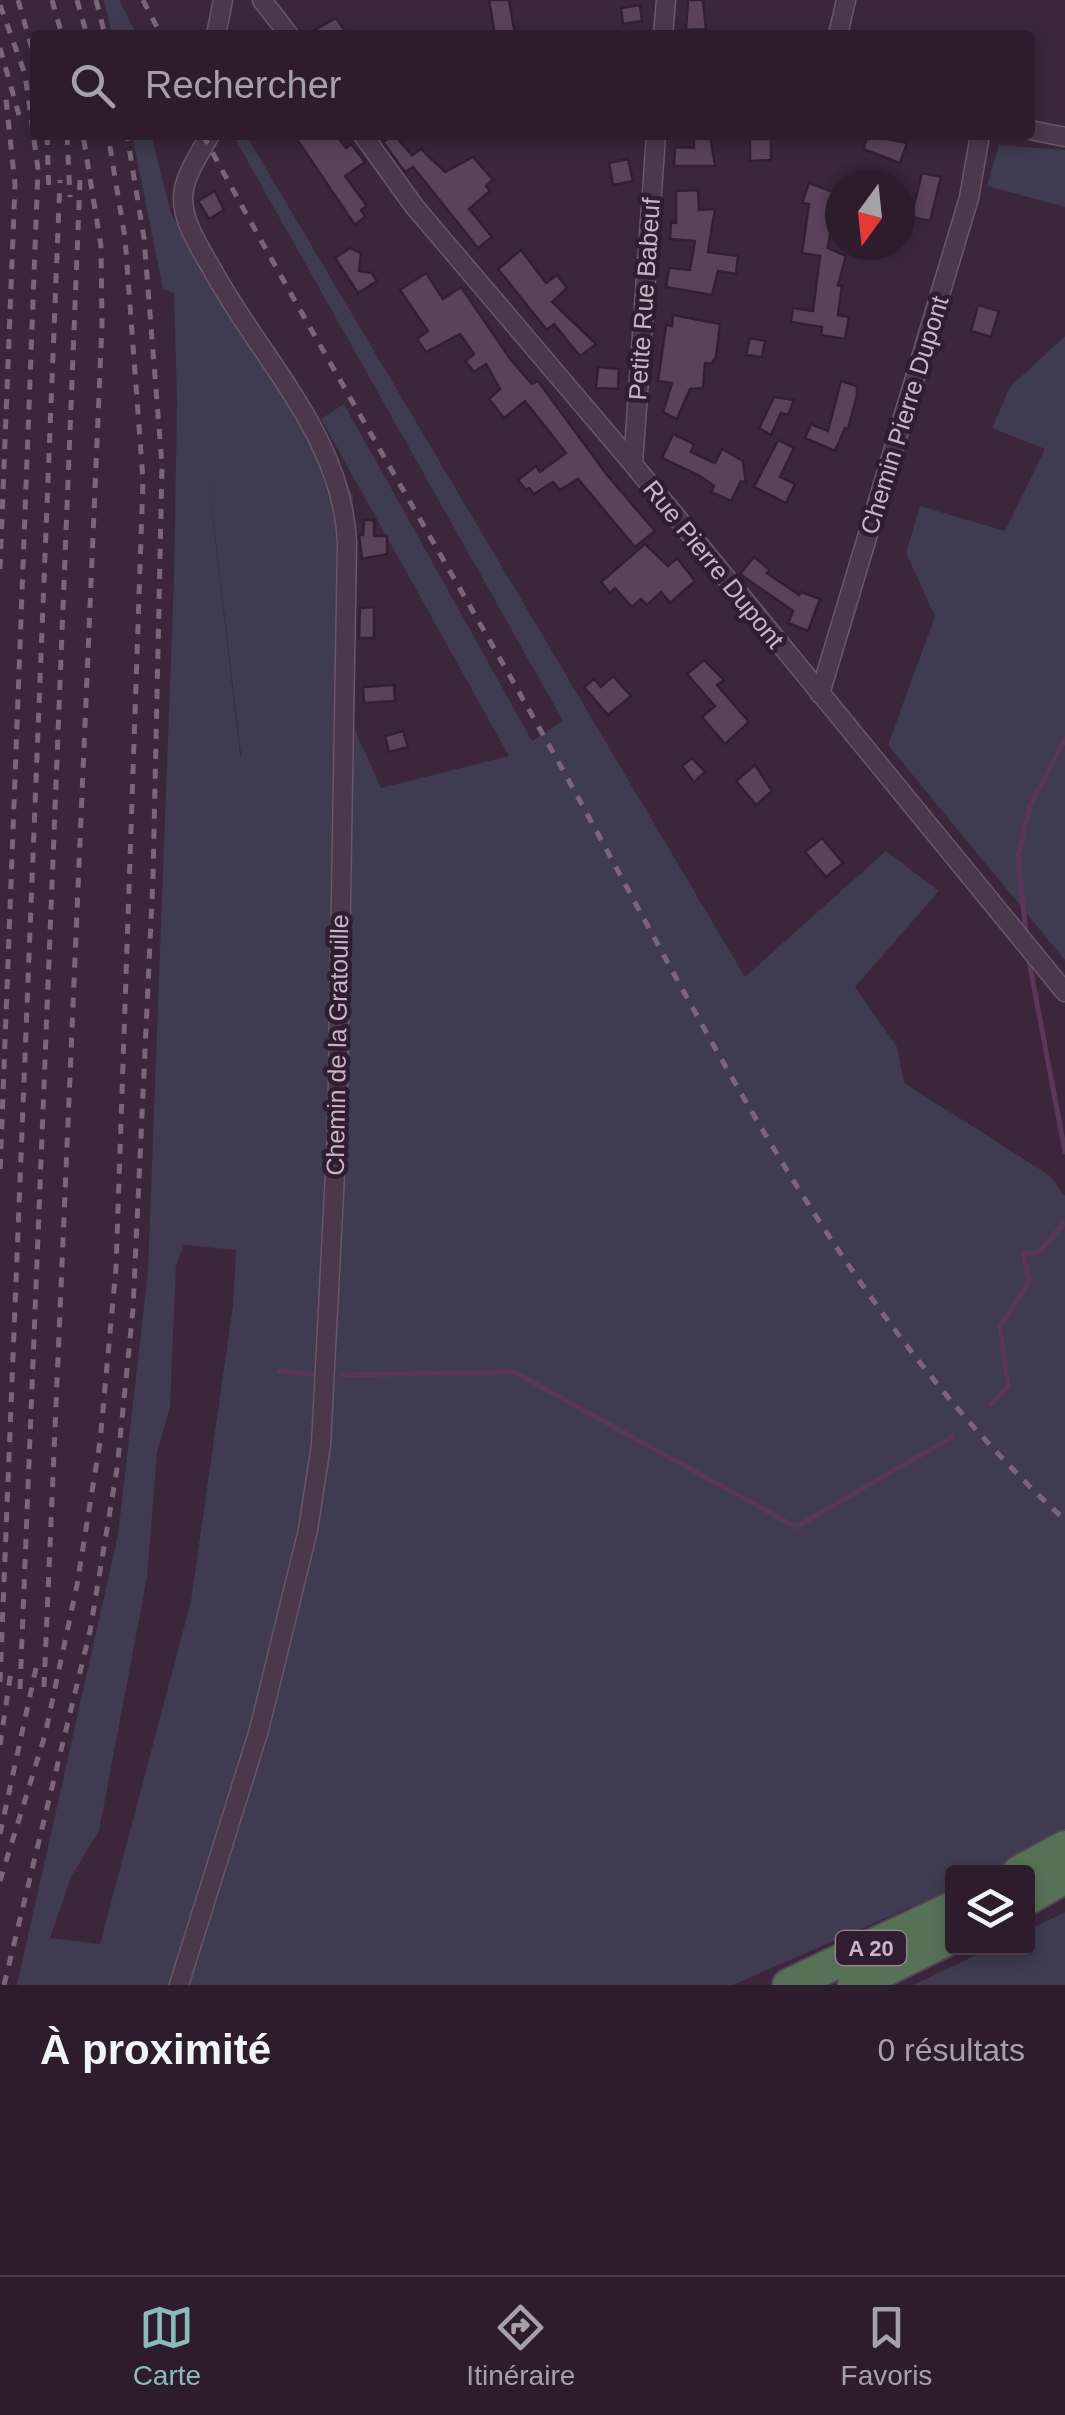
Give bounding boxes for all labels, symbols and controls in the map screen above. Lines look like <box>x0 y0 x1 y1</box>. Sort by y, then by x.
search box <box>30 30 1035 140</box>
icon: search <box>65 58 120 113</box>
text: Rechercher <box>145 64 341 106</box>
north arrow <box>825 170 915 260</box>
street label: Petite Rue Babeuf <box>623 197 665 401</box>
street label: Chemin Pierre Dupont <box>854 293 954 537</box>
street label: Rue Pierre Dupont <box>638 475 790 653</box>
street label: Chemin de la Gratouille <box>321 914 353 1176</box>
map controls <box>945 1865 1035 1955</box>
button: layers <box>945 1865 1035 1955</box>
road number: A 20 <box>836 1931 906 1965</box>
text: À proximité <box>40 2026 271 2073</box>
text: 0 résultats <box>877 2032 1025 2068</box>
tab: Carte <box>133 2300 201 2392</box>
tab: Itinéraire <box>466 2300 575 2392</box>
tab: Favoris <box>841 2300 932 2392</box>

